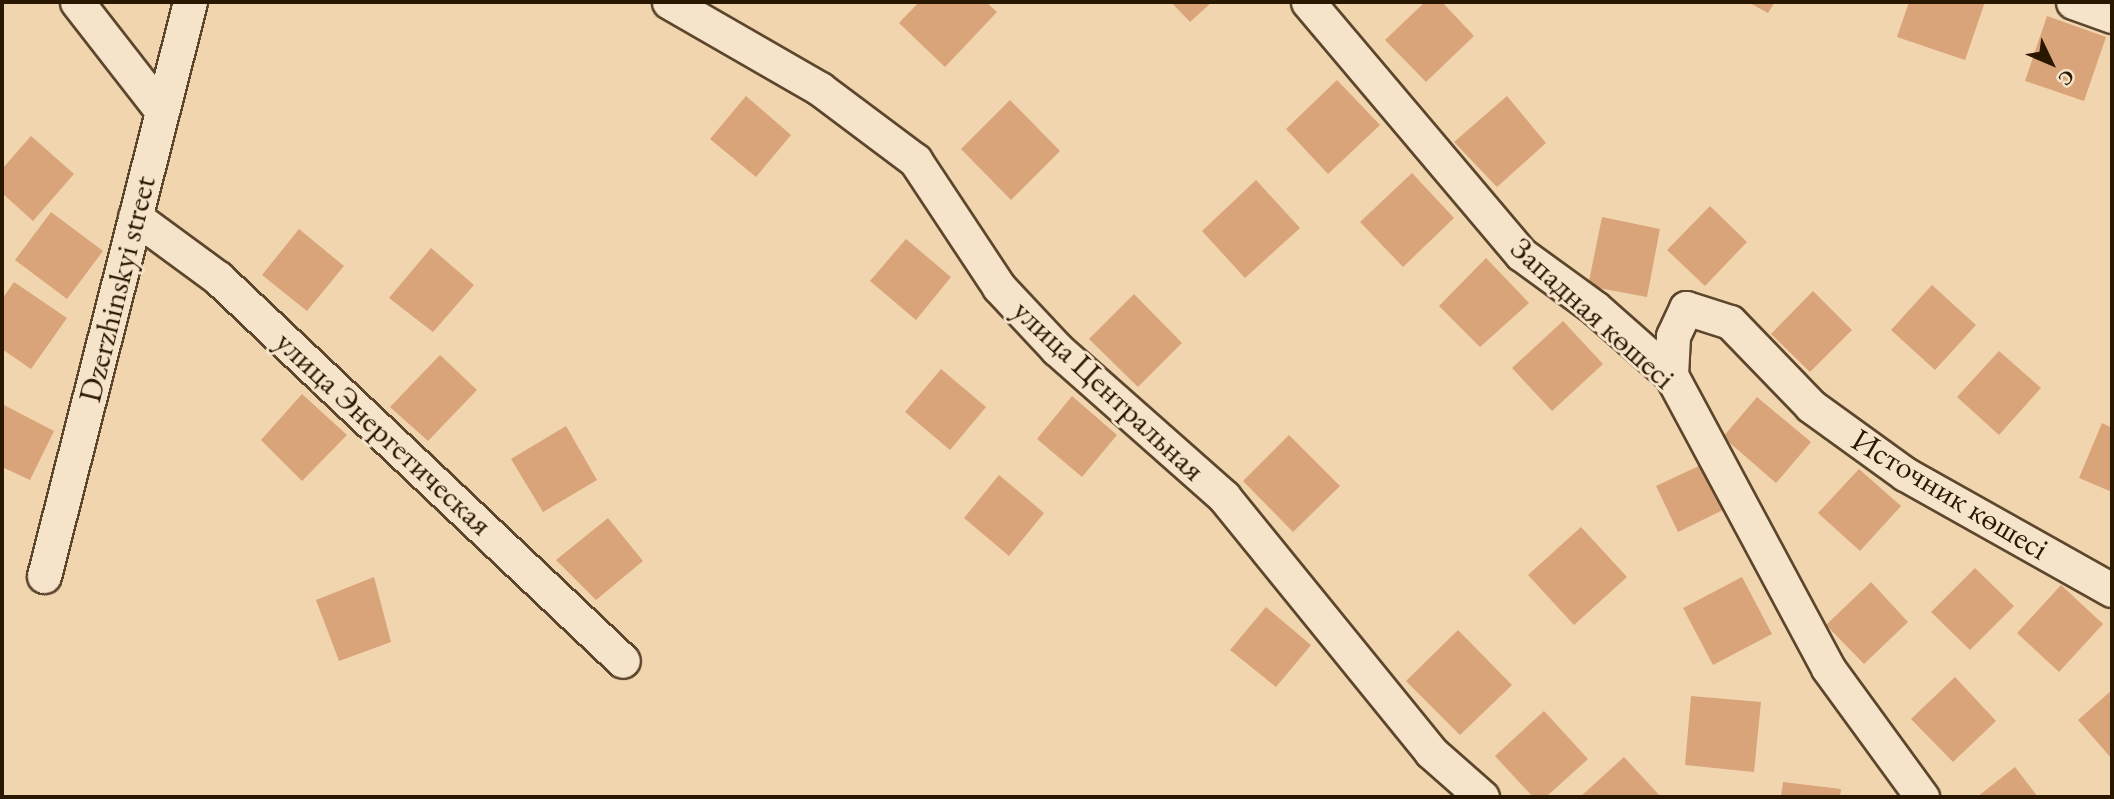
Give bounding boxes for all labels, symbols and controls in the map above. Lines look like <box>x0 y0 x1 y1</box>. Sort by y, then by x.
north arrow <box>2016 28 2086 98</box>
text: С <box>2053 64 2080 91</box>
street label: Dzerzhinskyi street <box>70 172 164 406</box>
street label: Западная көшесі <box>1503 229 1683 397</box>
street label: улица Центральная <box>1005 291 1213 489</box>
street label: улица Энергетическая <box>268 323 500 543</box>
street label: Источник көшесі <box>1845 420 2055 568</box>

